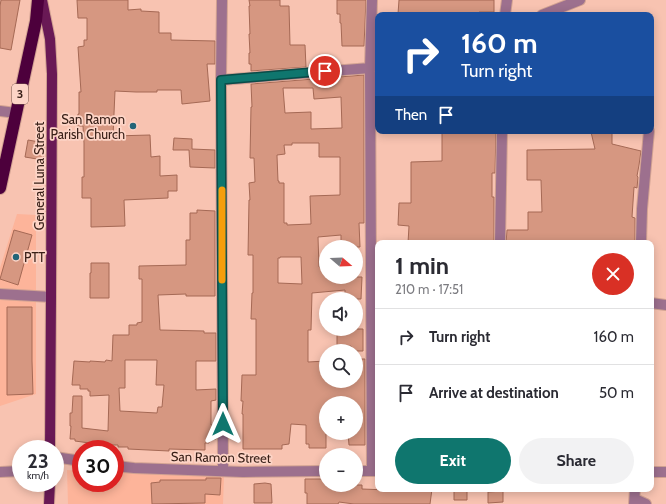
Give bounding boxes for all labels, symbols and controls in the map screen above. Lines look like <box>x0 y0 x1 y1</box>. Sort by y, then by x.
text: 160 m <box>461 26 537 60</box>
icon: right <box>395 28 447 80</box>
pin <box>308 54 342 88</box>
icon: arrive <box>314 60 336 82</box>
text: Turn right <box>461 60 532 82</box>
road number: 3 <box>12 84 28 104</box>
icon: arrive <box>435 104 457 126</box>
text: Then <box>395 106 427 124</box>
place label: San Ramon Parish Church <box>51 111 125 142</box>
street label: General Luna Street <box>31 121 47 230</box>
marker: San Ramon Parish Church <box>128 121 138 131</box>
north arrow <box>319 240 363 284</box>
map controls <box>319 240 363 492</box>
place label: PTT <box>24 249 45 265</box>
text: 1 min <box>395 251 449 280</box>
marker: PTT <box>11 252 21 262</box>
button: close <box>592 253 634 295</box>
text: 210 m · 17:51 <box>395 281 463 297</box>
button: sound <box>319 292 363 336</box>
icon: right <box>395 326 417 348</box>
text: Turn right <box>429 328 490 346</box>
text: 160 m <box>594 328 634 346</box>
button: search <box>319 344 363 388</box>
icon: arrive <box>395 382 417 404</box>
text: Arrive at destination <box>429 384 559 402</box>
text: 50 m <box>599 384 634 402</box>
button: + <box>319 396 363 440</box>
position arrow <box>202 403 244 445</box>
button: Exit <box>395 438 511 484</box>
button: Share <box>519 438 634 484</box>
speed limit sign: 30 <box>72 440 124 492</box>
street label: San Ramon Street <box>171 448 272 466</box>
button: − <box>319 448 363 492</box>
text: 23 <box>27 449 49 473</box>
text: km/h <box>27 469 49 482</box>

